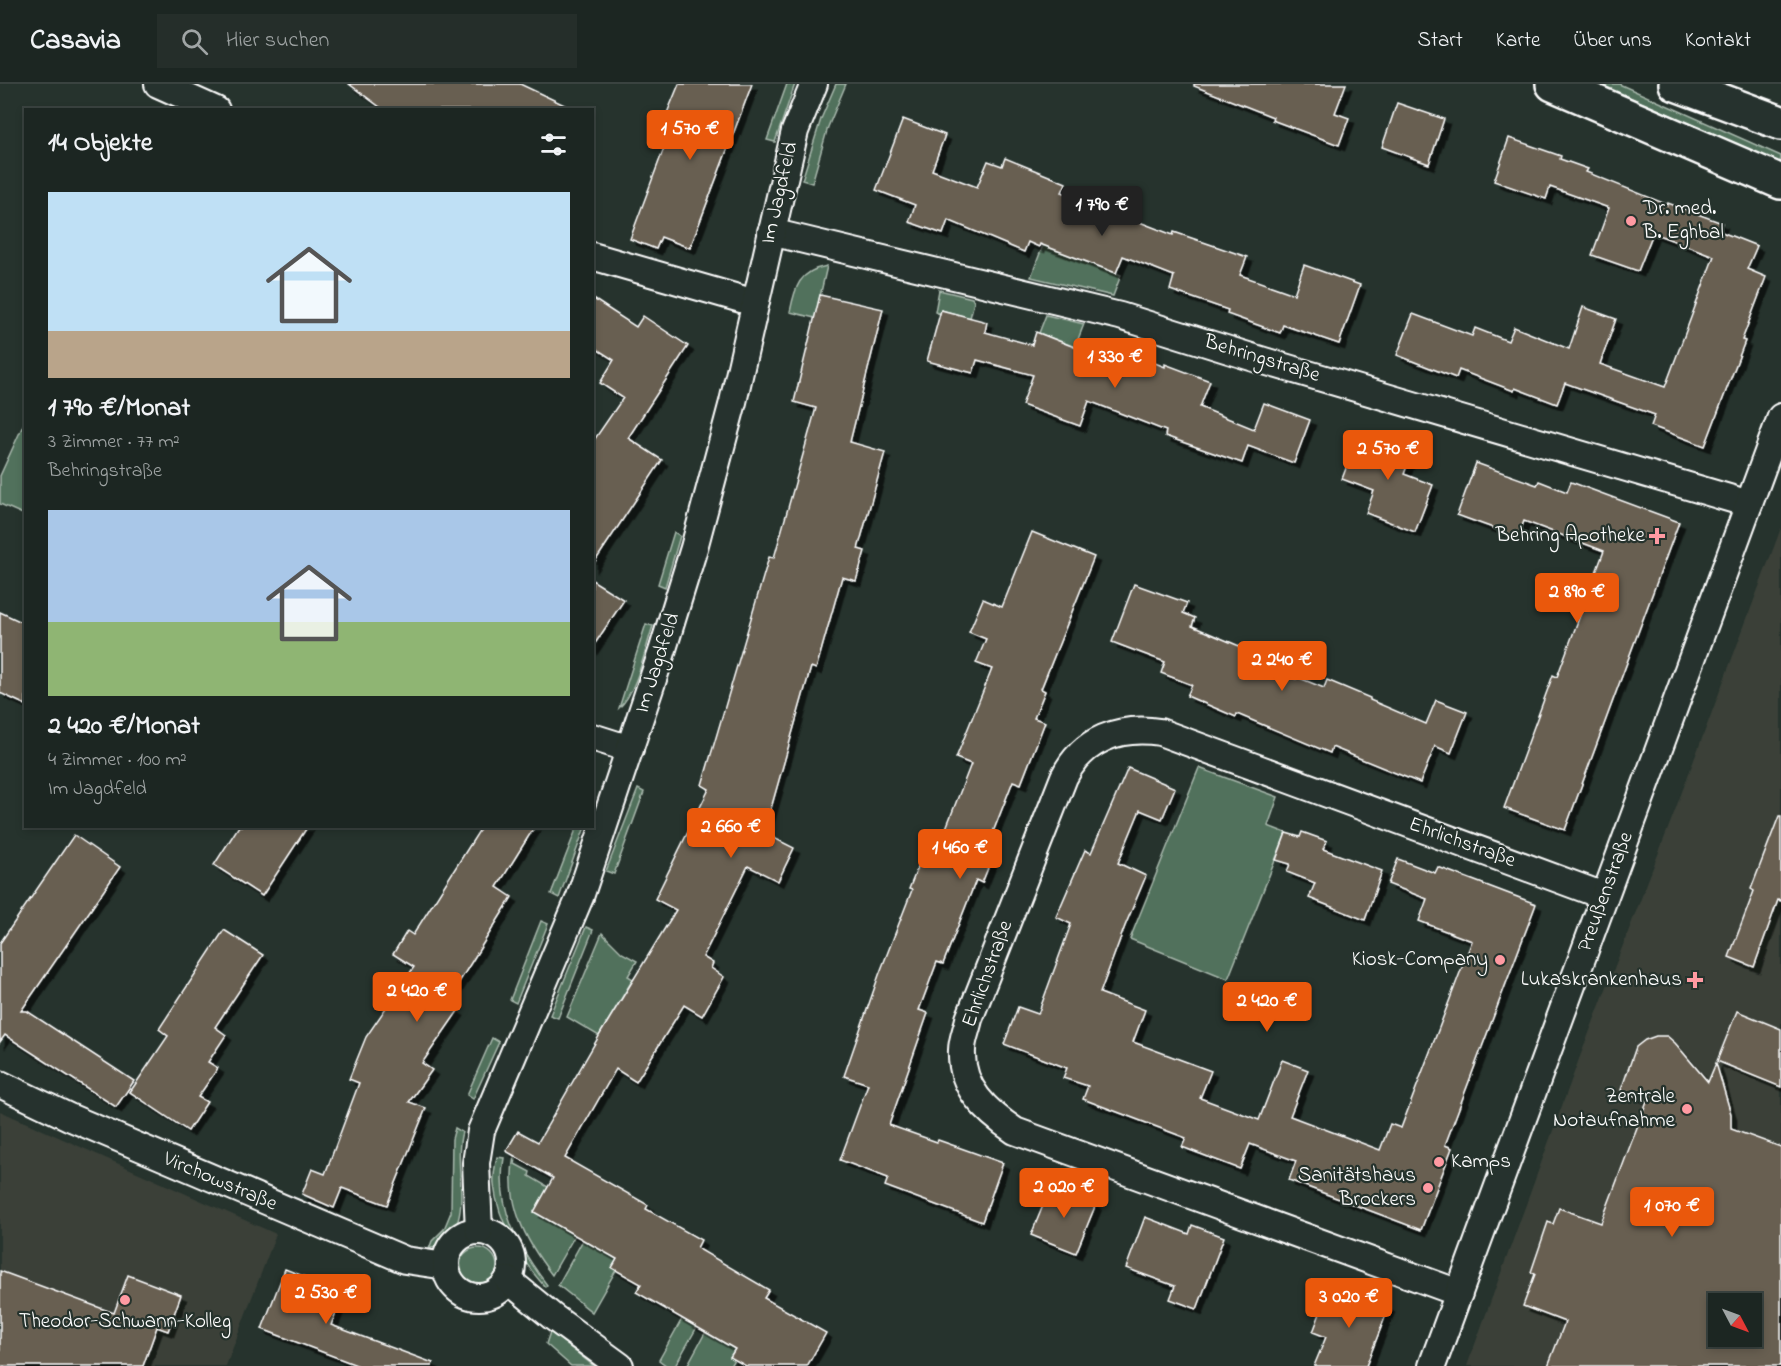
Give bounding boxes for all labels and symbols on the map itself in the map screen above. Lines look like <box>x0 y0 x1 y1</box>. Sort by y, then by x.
pin: 1 570 € <box>635 110 745 161</box>
street label: Im Jagdfeld <box>754 139 808 247</box>
pin: 1 790 € <box>1047 186 1157 237</box>
place label: Dr. med. B. Eghbal <box>1642 194 1724 250</box>
marker: Dr. med. B. Eghbal <box>1624 214 1638 228</box>
street label: Behringstraße <box>1199 327 1324 393</box>
pin: 1 330 € <box>1060 338 1170 389</box>
pin: 2 570 € <box>1333 430 1443 481</box>
place label: Behring Apotheke <box>1495 521 1646 553</box>
marker: Behring Apotheke <box>1650 529 1664 543</box>
pin: 2 890 € <box>1522 573 1632 624</box>
street label: Im Jagdfeld <box>628 609 690 718</box>
pin: 2 240 € <box>1227 641 1337 692</box>
pin: 2 660 € <box>676 808 786 859</box>
street label: Ehrlichstraße <box>1404 810 1520 876</box>
street label: Preußenstraße <box>1570 827 1642 956</box>
pin: 1 460 € <box>905 829 1015 880</box>
street label: Ehrlichstraße <box>955 916 1021 1032</box>
place label: Kiosk-Company <box>1352 945 1488 977</box>
marker: Kiosk-Company <box>1493 953 1507 967</box>
place label: Lukaskrankenhaus <box>1521 965 1682 995</box>
marker: Lukaskrankenhaus <box>1686 971 1704 989</box>
pin: 2 420 € <box>362 972 472 1023</box>
pin: 2 420 € <box>1212 982 1322 1033</box>
place label: Zentrale Notaufnahme <box>1553 1082 1676 1136</box>
marker: Zentrale Notaufnahme <box>1680 1102 1694 1116</box>
street label: Virchowstraße <box>157 1144 282 1220</box>
place label: Kamps <box>1451 1147 1511 1177</box>
marker: Kamps <box>1432 1155 1446 1169</box>
place label: Sanitätshaus Brockers <box>1298 1161 1416 1215</box>
pin: 2 020 € <box>1009 1168 1119 1219</box>
marker: Sanitätshaus Brockers <box>1421 1181 1435 1195</box>
pin: 1 070 € <box>1617 1187 1727 1238</box>
pin: 2 530 € <box>271 1274 381 1325</box>
pin: 3 020 € <box>1294 1278 1404 1329</box>
marker: Theodor-Schwann-Kolleg <box>118 1293 132 1307</box>
north arrow <box>1708 1293 1762 1347</box>
place label: Theodor-Schwann-Kolleg <box>19 1307 231 1339</box>

